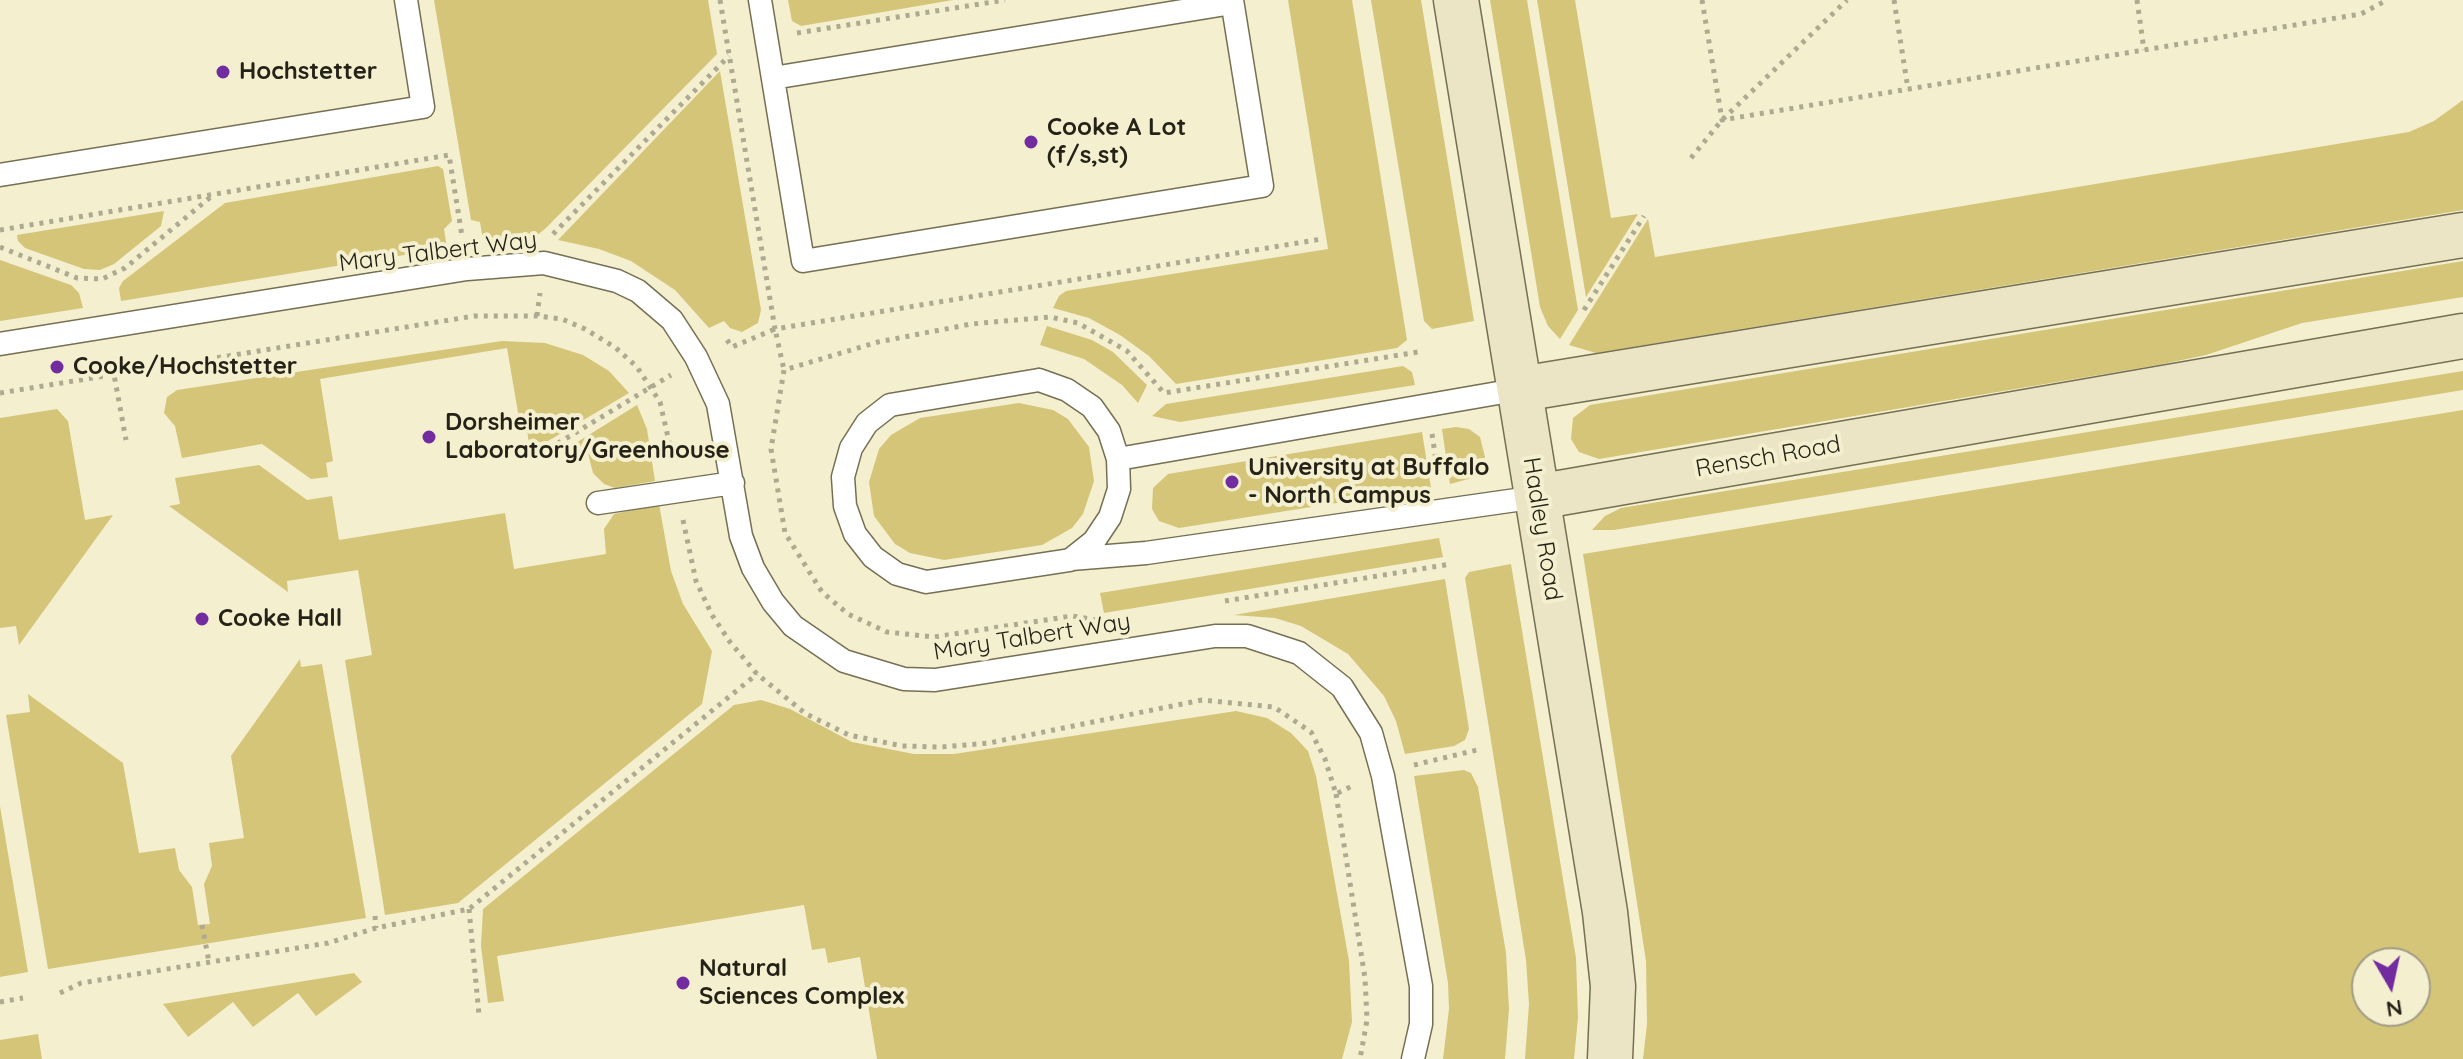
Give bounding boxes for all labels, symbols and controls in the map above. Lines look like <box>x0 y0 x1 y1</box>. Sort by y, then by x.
place label: Hochstetter <box>239 58 377 86</box>
marker: Hochstetter <box>214 63 232 81</box>
place label: Cooke A Lot (f/s,st) <box>1047 114 1186 170</box>
marker: Cooke A Lot (f/s,st) <box>1022 133 1040 151</box>
street label: Mary Talbert Way <box>337 226 539 278</box>
place label: Cooke/Hochstetter <box>73 353 297 381</box>
marker: Cooke/Hochstetter <box>48 358 66 376</box>
place label: Dorsheimer Laboratory/Greenhouse <box>445 409 730 465</box>
marker: Dorsheimer Laboratory/Greenhouse <box>420 428 438 446</box>
street label: Rensch Road <box>1693 430 1843 484</box>
place label: University at Buffalo - North Campus <box>1248 454 1489 510</box>
street label: Hadley Road <box>1516 455 1568 603</box>
marker: University at Buffalo - North Campus <box>1223 473 1241 491</box>
place label: Cooke Hall <box>218 605 342 633</box>
street label: Mary Talbert Way <box>931 607 1133 667</box>
marker: Cooke Hall <box>193 610 211 628</box>
north arrow <box>2351 947 2431 1027</box>
place label: Natural Sciences Complex <box>699 955 904 1011</box>
marker: Natural Sciences Complex <box>674 974 692 992</box>
text: N <box>2384 994 2405 1024</box>

